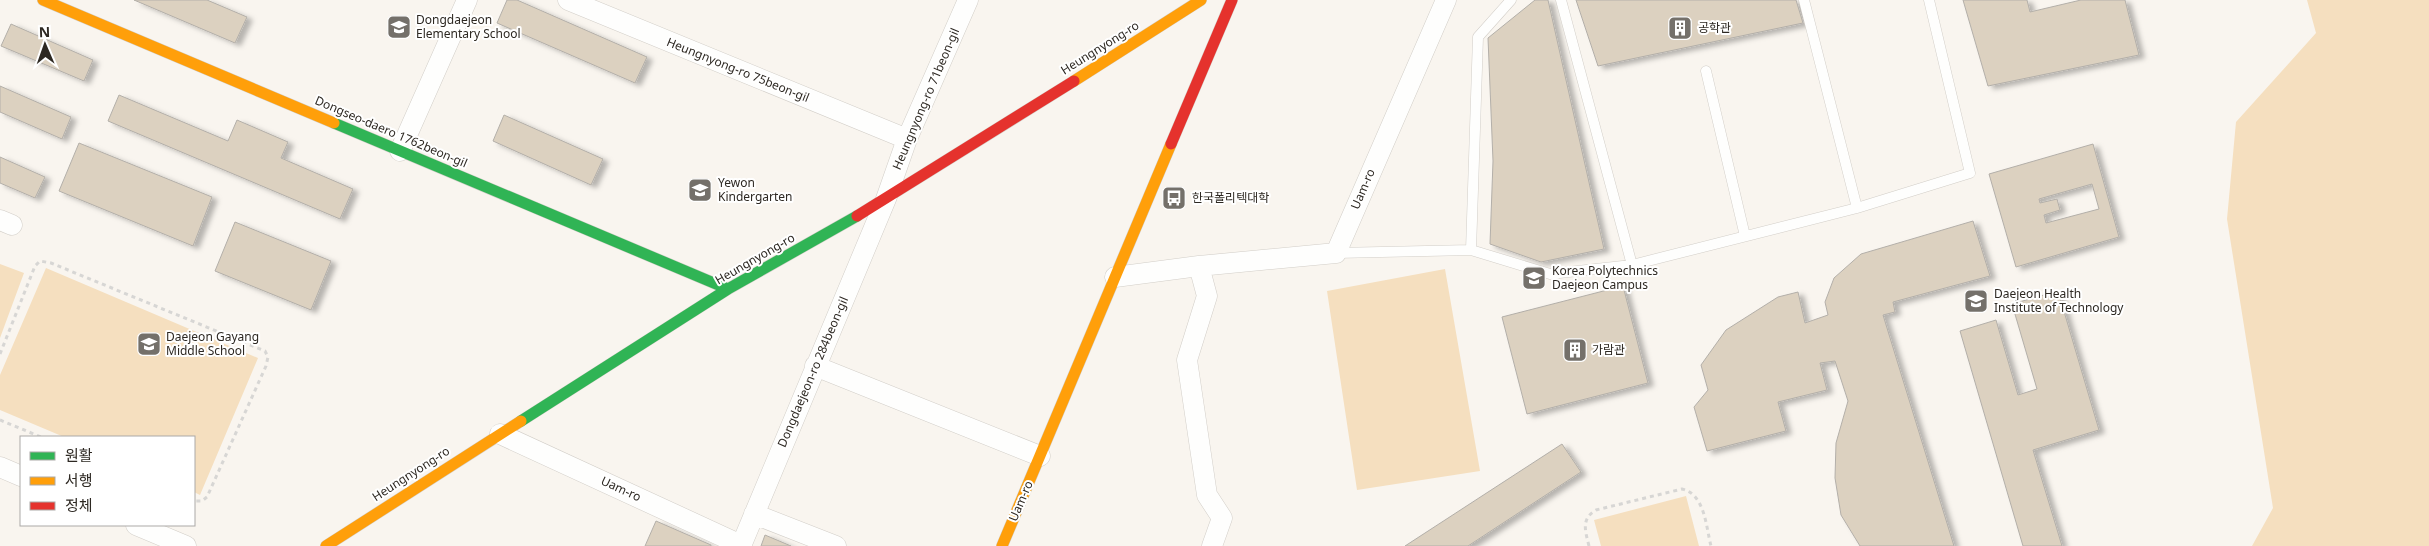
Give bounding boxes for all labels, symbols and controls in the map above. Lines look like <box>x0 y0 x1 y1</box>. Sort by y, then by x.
place label: Dongdaejeon Elementary School <box>416 11 521 42</box>
school or university icon: Dongdaejeon Elementary School <box>386 14 412 40</box>
building icon: 공학관 <box>1667 15 1693 41</box>
street label: Heungnyong-ro <box>1057 17 1142 78</box>
place label: 공학관 <box>1698 19 1731 36</box>
north arrow <box>20 20 70 70</box>
text: N <box>39 22 51 41</box>
street label: Heungnyong-ro 71beon-gil <box>888 25 963 172</box>
street label: Heungnyong-ro 75beon-gil <box>664 33 812 106</box>
street label: Dongseo-daero 1762beon-gil <box>312 92 470 171</box>
street label: Uam-ro <box>1346 166 1379 212</box>
place label: Yewon Kindergarten <box>718 174 793 205</box>
school or university icon: Yewon Kindergarten <box>687 177 713 203</box>
bus stop icon: 한국폴리텍대학 <box>1161 185 1187 211</box>
place label: 한국폴리텍대학 <box>1192 189 1269 206</box>
street label: Heungnyong-ro <box>712 229 798 288</box>
place label: Korea Polytechnics Daejeon Campus <box>1552 262 1658 293</box>
school or university icon: Korea Polytechnics Daejeon Campus <box>1521 265 1547 291</box>
place label: Daejeon Health Institute of Technology <box>1994 285 2124 316</box>
school or university icon: Daejeon Health Institute of Technology <box>1963 288 1989 314</box>
street label: Dongdaejeon-ro 284beon-gil <box>773 294 852 450</box>
place label: Daejeon Gayang Middle School <box>166 328 259 359</box>
school or university icon: Daejeon Gayang Middle School <box>136 331 162 357</box>
building icon: 가람관 <box>1562 337 1588 363</box>
place label: 가람관 <box>1592 341 1625 358</box>
legend <box>20 436 195 526</box>
street label: Heungnyong-ro <box>369 442 453 505</box>
text: 원활 <box>65 445 93 465</box>
text: 서행 <box>65 470 93 490</box>
street label: Uam-ro <box>598 472 644 505</box>
street label: Uam-ro <box>1004 478 1037 524</box>
text: 정체 <box>65 495 93 515</box>

